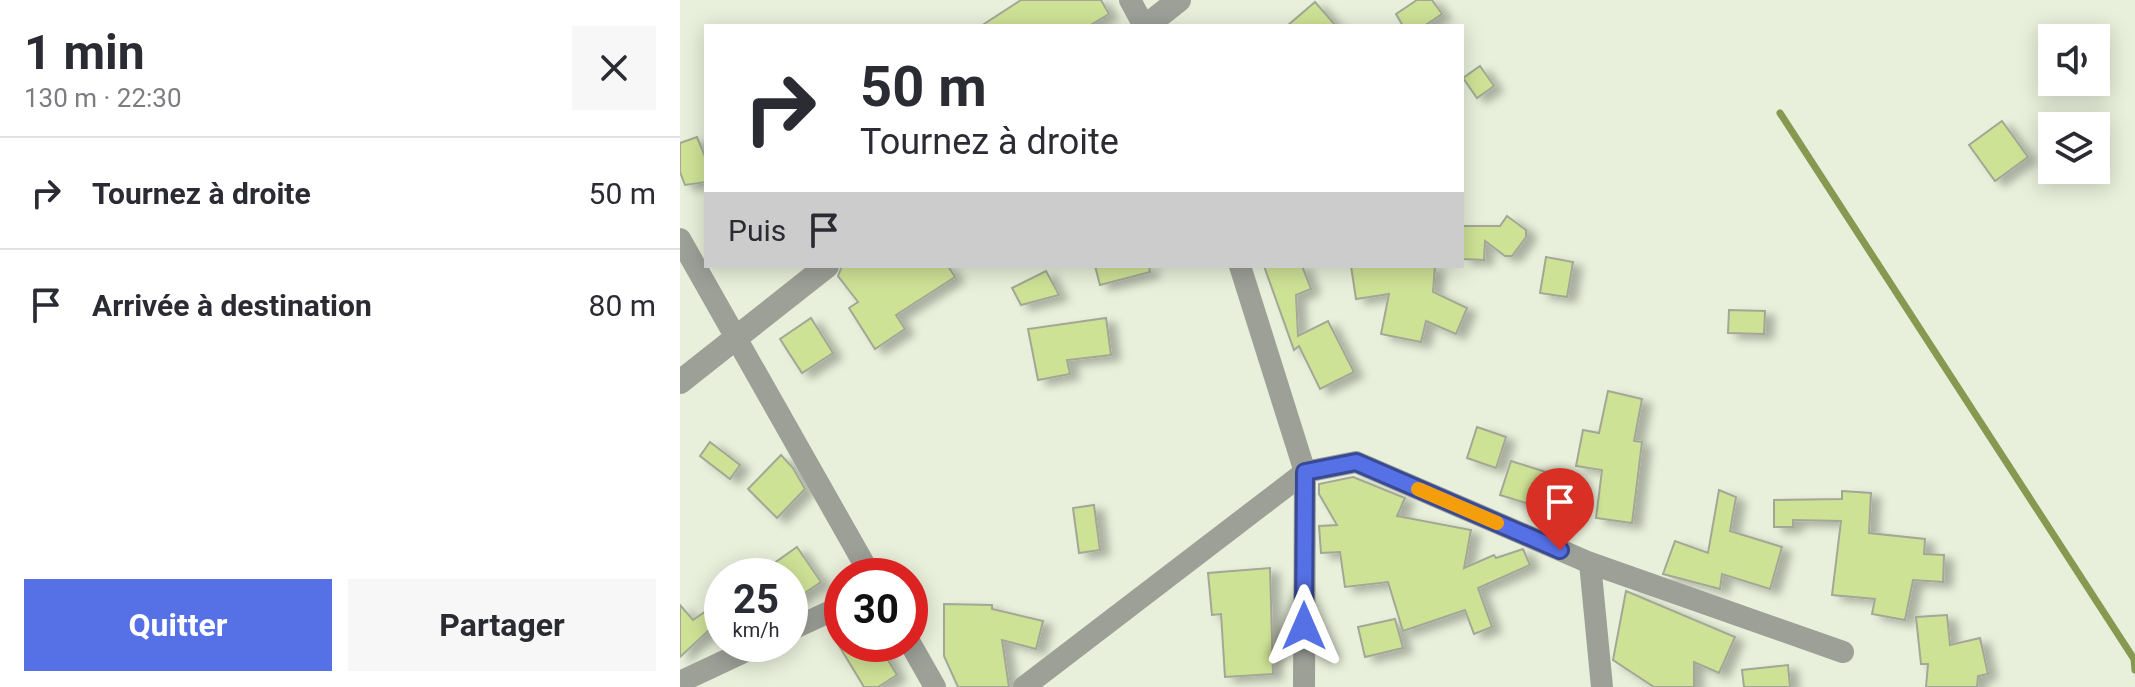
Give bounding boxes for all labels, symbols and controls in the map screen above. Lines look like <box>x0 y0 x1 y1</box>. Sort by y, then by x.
text: 1 min <box>24 24 145 81</box>
map controls <box>2038 24 2110 184</box>
button: sound <box>2038 24 2110 96</box>
button: close <box>572 26 656 110</box>
text: 50 m <box>860 54 987 120</box>
icon: right <box>728 56 832 160</box>
text: 130 m · 22:30 <box>24 83 182 113</box>
button: layers <box>2038 112 2110 184</box>
text: Tournez à droite <box>860 121 1119 163</box>
icon: right <box>24 171 68 215</box>
text: Tournez à droite <box>92 176 311 211</box>
text: 50 m <box>589 176 656 211</box>
icon: arrive <box>802 208 846 252</box>
text: Puis <box>728 213 786 248</box>
icon: arrive <box>24 283 68 327</box>
text: Arrivée à destination <box>92 288 372 323</box>
text: 80 m <box>589 288 656 323</box>
pin <box>1526 468 1594 550</box>
icon: arrive <box>1538 480 1582 524</box>
speed limit sign: 30 <box>824 558 928 662</box>
text: 25 <box>733 576 779 623</box>
button: Quitter <box>24 579 332 671</box>
button: Partager <box>348 579 656 671</box>
position arrow <box>1262 584 1346 668</box>
text: km/h <box>733 618 779 642</box>

